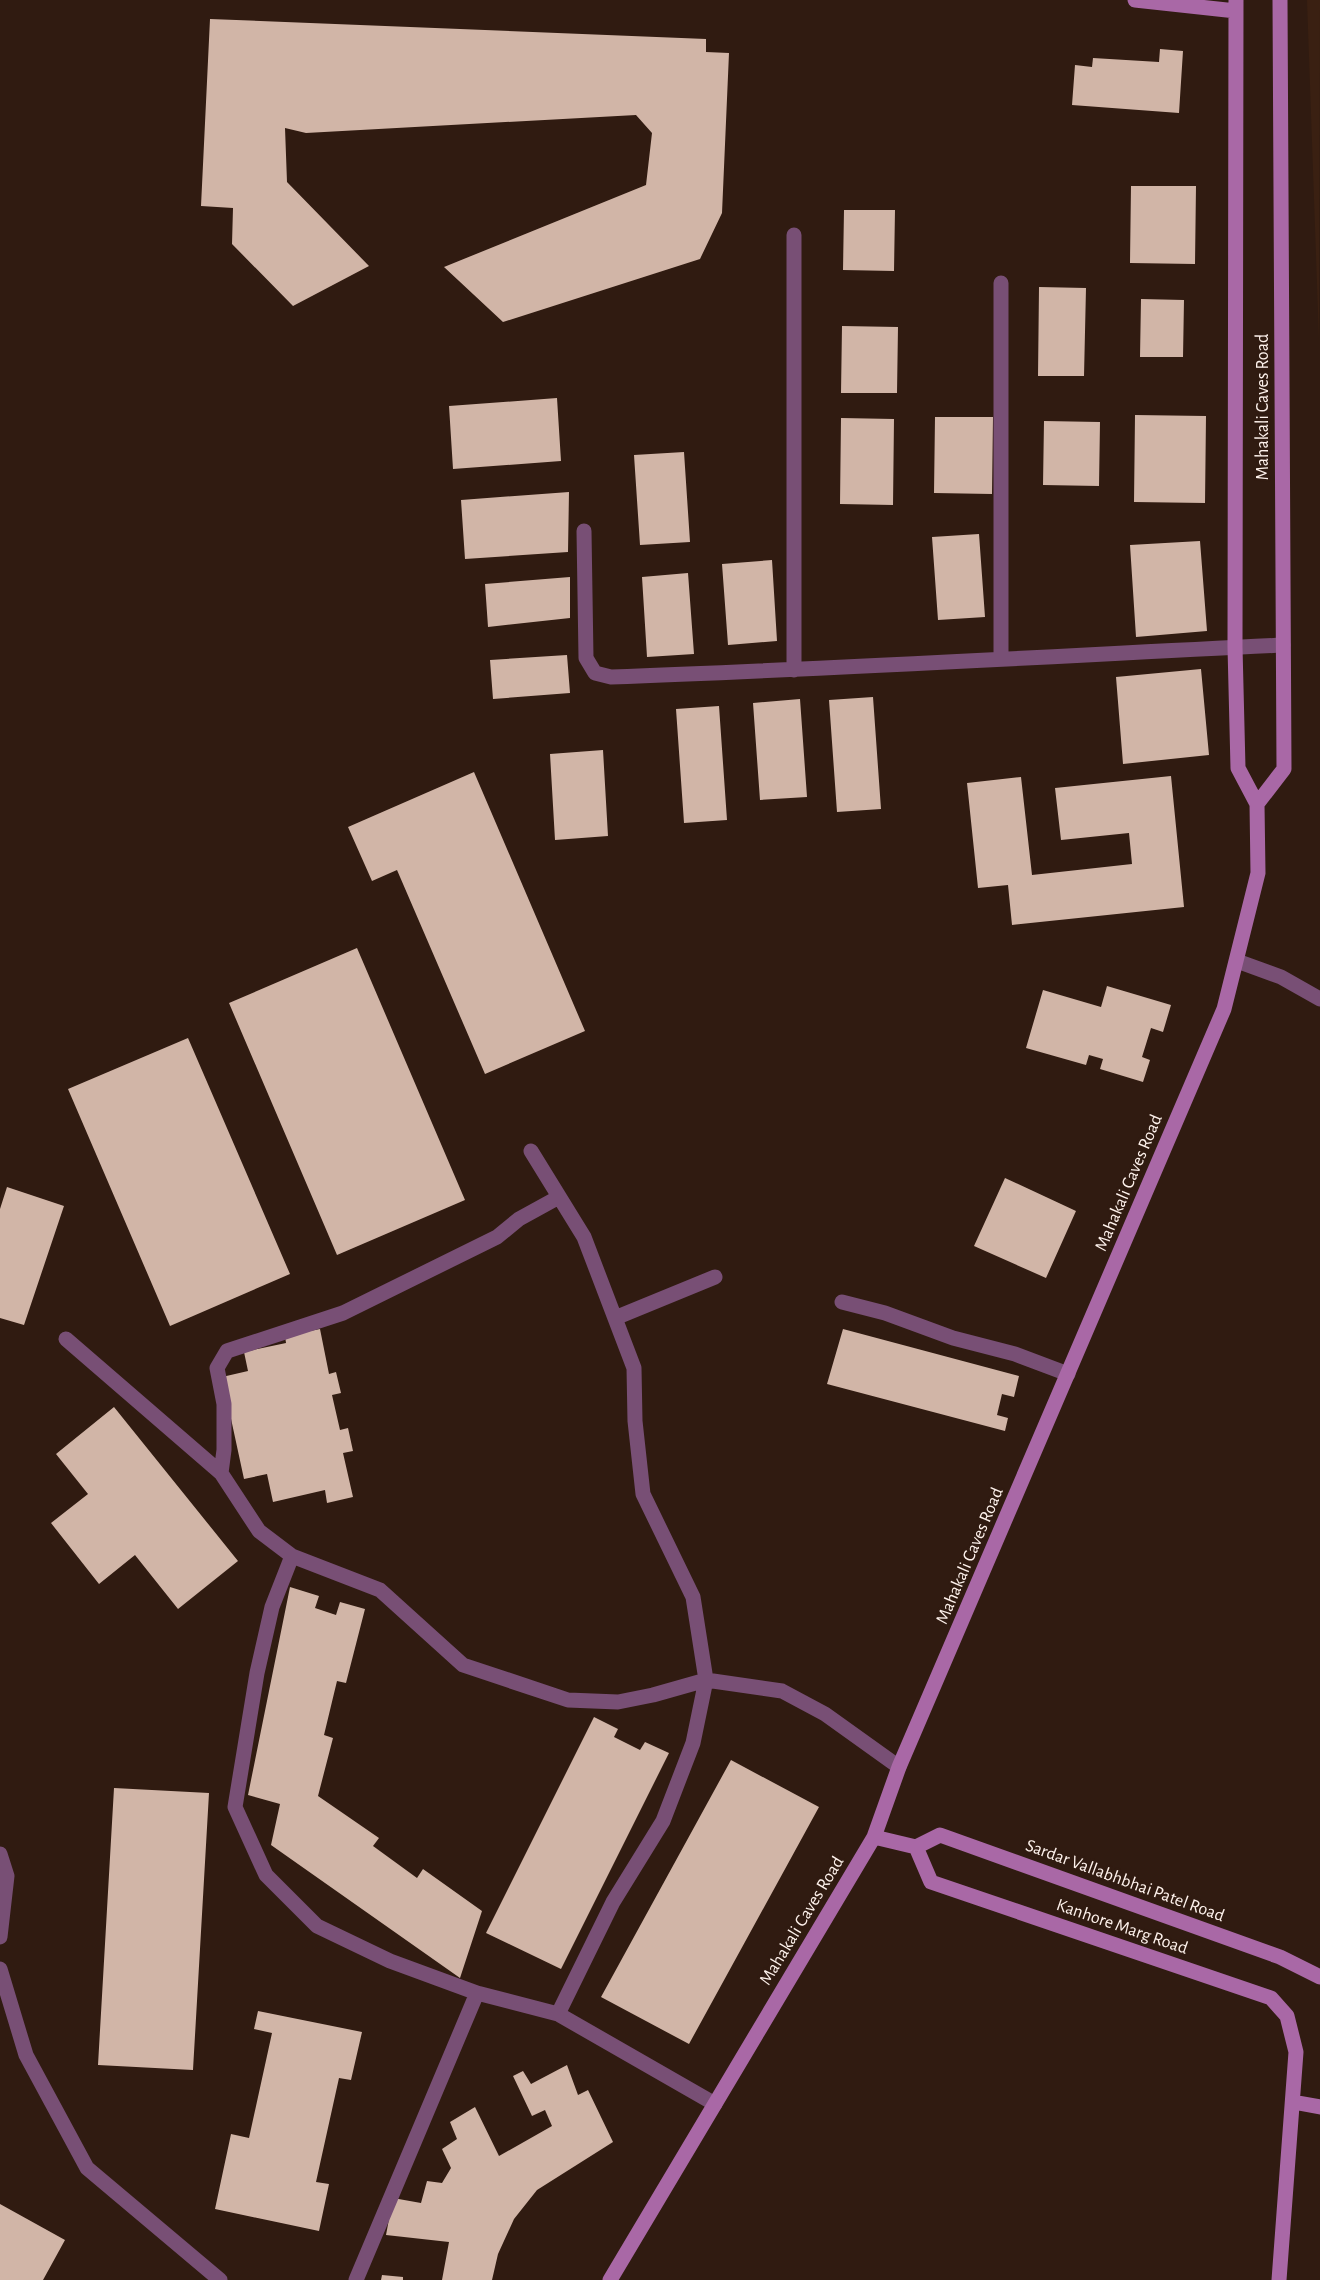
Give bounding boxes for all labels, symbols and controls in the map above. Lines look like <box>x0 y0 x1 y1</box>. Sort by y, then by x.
street label: Mahakali Caves Road <box>1254 334 1272 480</box>
street label: Mahakali Caves Road <box>1092 1112 1166 1254</box>
street label: Mahakali Caves Road <box>933 1485 1007 1627</box>
street label: Sardar Vallabhbhai Patel Road <box>1023 1837 1227 1925</box>
street label: Mahakali Caves Road <box>757 1854 847 1988</box>
street label: Kanhore Marg Road <box>1054 1896 1190 1958</box>

